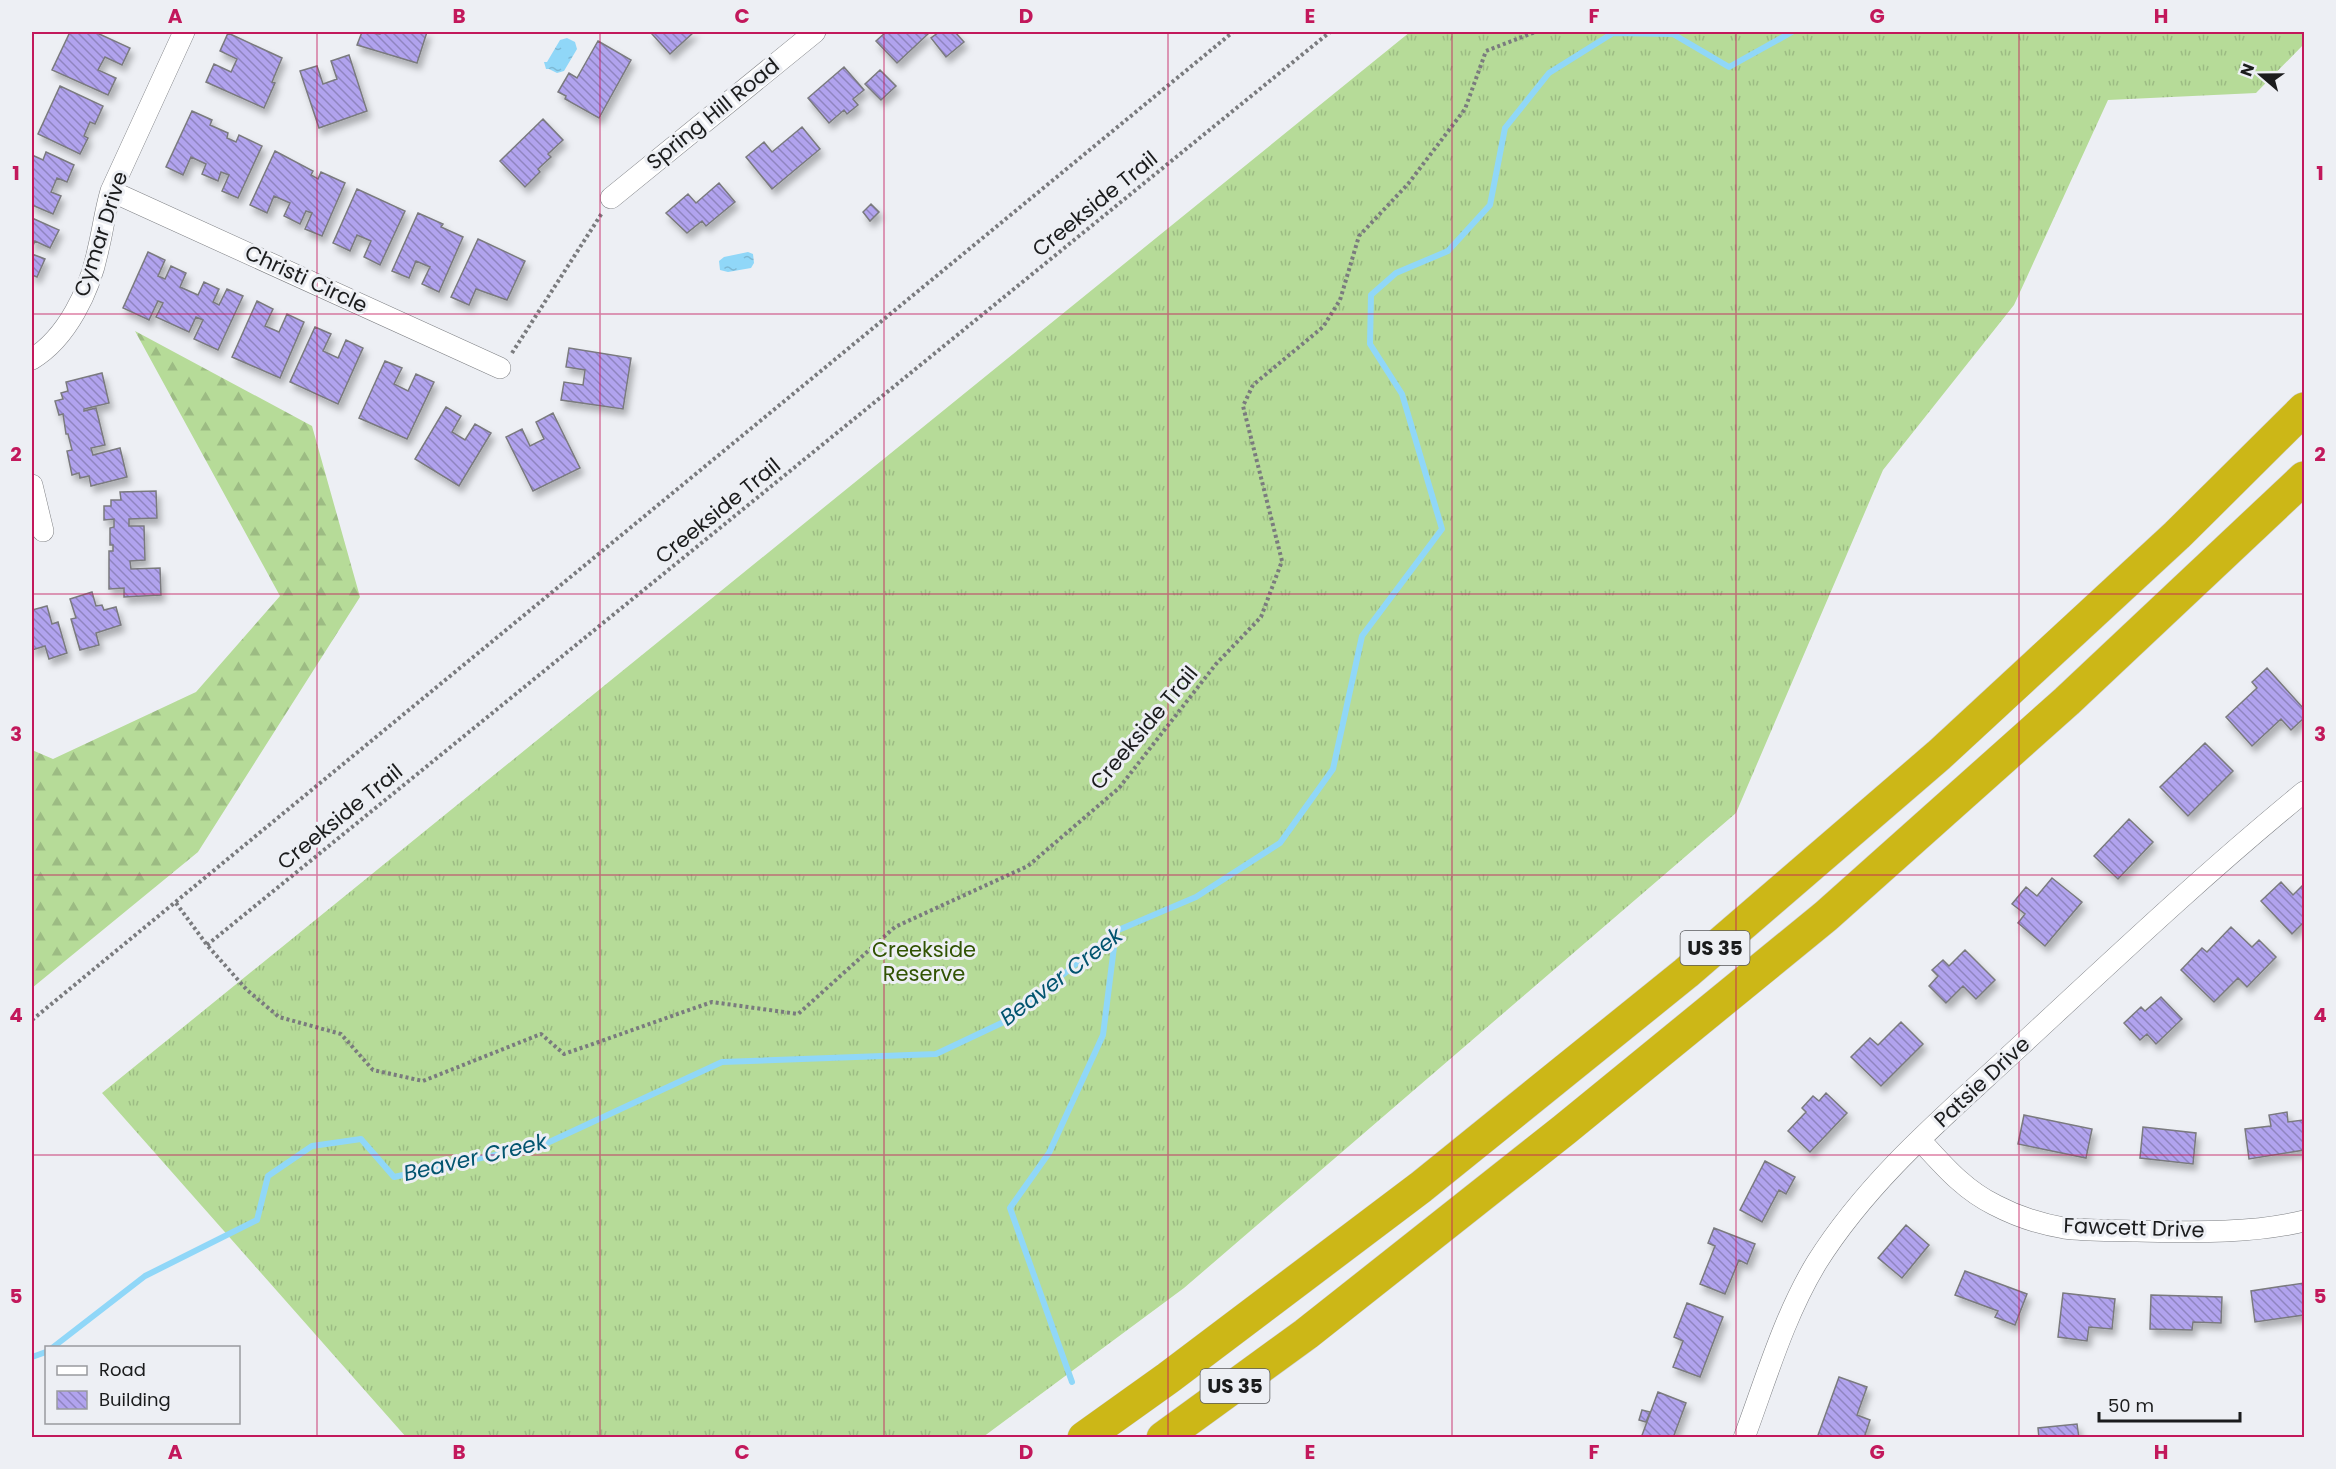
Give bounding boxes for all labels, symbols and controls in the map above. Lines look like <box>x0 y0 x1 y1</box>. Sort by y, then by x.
text: A <box>168 2 183 30</box>
text: B <box>452 2 466 30</box>
text: C <box>734 2 750 30</box>
text: D <box>1019 2 1033 30</box>
text: E <box>1305 2 1315 30</box>
text: F <box>1589 2 1600 30</box>
text: G <box>1869 2 1885 30</box>
text: H <box>2154 2 2168 30</box>
north arrow <box>2231 45 2291 105</box>
street label: Spring Hill Road <box>640 51 785 176</box>
text: N <box>2235 60 2260 80</box>
street label: Creekside Trail <box>1026 144 1163 263</box>
text: 1 <box>12 159 20 187</box>
text: 1 <box>2316 159 2324 187</box>
street label: Cymar Drive <box>67 168 134 300</box>
street label: Christi Circle <box>240 237 372 320</box>
text: 2 <box>10 440 22 468</box>
text: 2 <box>2314 440 2326 468</box>
street label: Creekside Trail <box>649 451 786 570</box>
street label: Creekside Trail <box>1083 660 1204 796</box>
text: 3 <box>10 720 22 748</box>
text: 3 <box>2314 720 2326 748</box>
street label: Creekside Trail <box>271 757 408 876</box>
water label: Beaver Creek <box>993 919 1130 1033</box>
road number: US 35 <box>1680 931 1750 965</box>
park label: Creekside Reserve <box>872 935 976 988</box>
text: 4 <box>9 1001 23 1029</box>
text: 4 <box>2313 1001 2327 1029</box>
street label: Patsie Drive <box>1927 1030 2036 1134</box>
water label: Beaver Creek <box>400 1126 552 1189</box>
street label: Fawcett Drive <box>2063 1211 2205 1244</box>
text: 5 <box>10 1282 23 1310</box>
text: 5 <box>2314 1282 2327 1310</box>
legend <box>45 1346 240 1424</box>
text: Road <box>99 1357 146 1382</box>
road number: US 35 <box>1200 1369 1270 1403</box>
scale bar <box>2099 1385 2240 1423</box>
text: Building <box>99 1387 171 1412</box>
text: 50 m <box>2108 1393 2154 1418</box>
text: A <box>168 1438 183 1466</box>
text: B <box>452 1438 466 1466</box>
text: C <box>734 1438 750 1466</box>
text: D <box>1019 1438 1033 1466</box>
text: E <box>1305 1438 1315 1466</box>
text: F <box>1589 1438 1600 1466</box>
text: G <box>1869 1438 1885 1466</box>
text: H <box>2154 1438 2168 1466</box>

